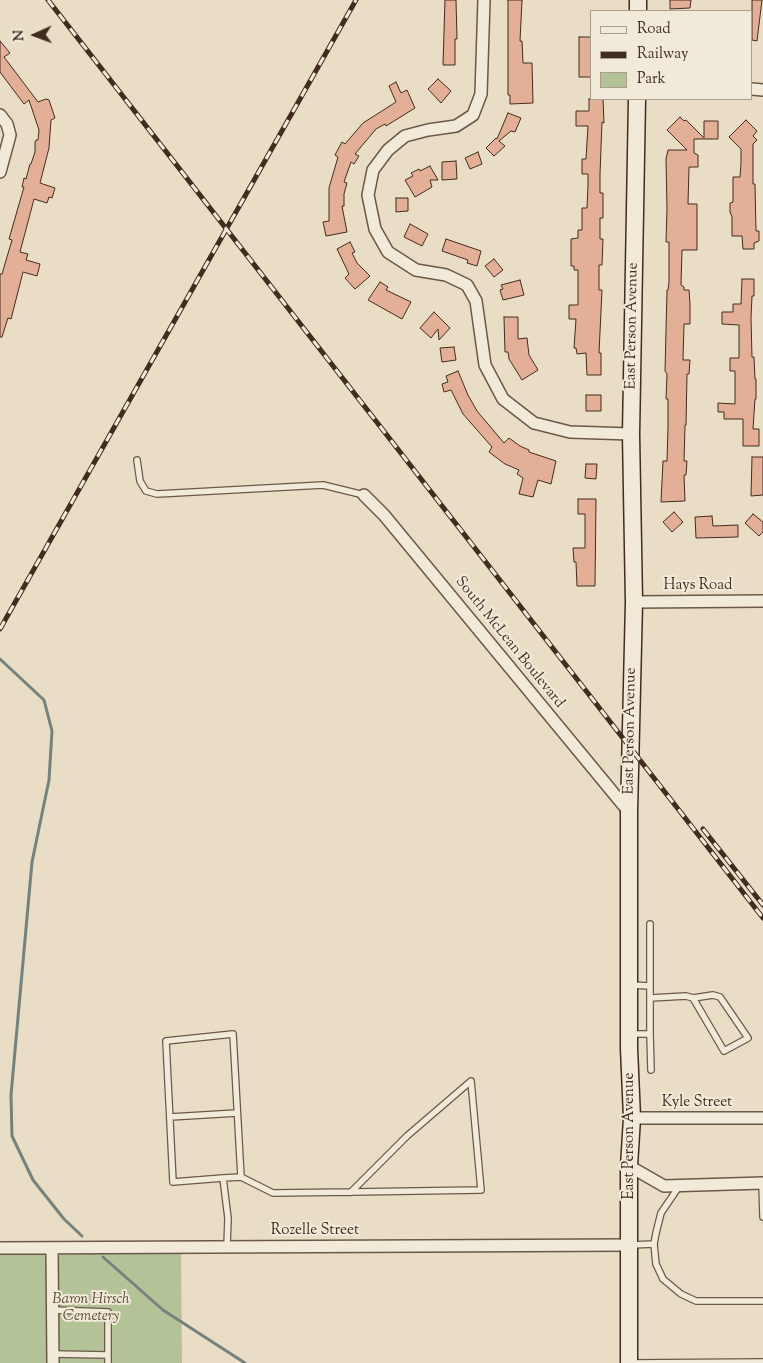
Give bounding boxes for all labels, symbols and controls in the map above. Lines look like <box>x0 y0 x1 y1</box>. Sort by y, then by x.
north arrow <box>10 10 60 60</box>
legend <box>590 10 753 100</box>
text: Road <box>637 19 671 40</box>
text: N <box>10 30 30 41</box>
text: Railway <box>637 44 688 65</box>
text: Park <box>637 69 666 90</box>
street label: East Person Avenue <box>623 262 643 390</box>
street label: South McLean Boulevard <box>450 574 568 712</box>
street label: Hays Road <box>664 577 732 595</box>
street label: East Person Avenue <box>621 667 641 795</box>
street label: East Person Avenue <box>621 1073 639 1199</box>
street label: Kyle Street <box>662 1094 732 1112</box>
street label: Rozelle Street <box>271 1222 359 1240</box>
park label: Baron Hirsch Cemetery <box>52 1291 130 1326</box>

